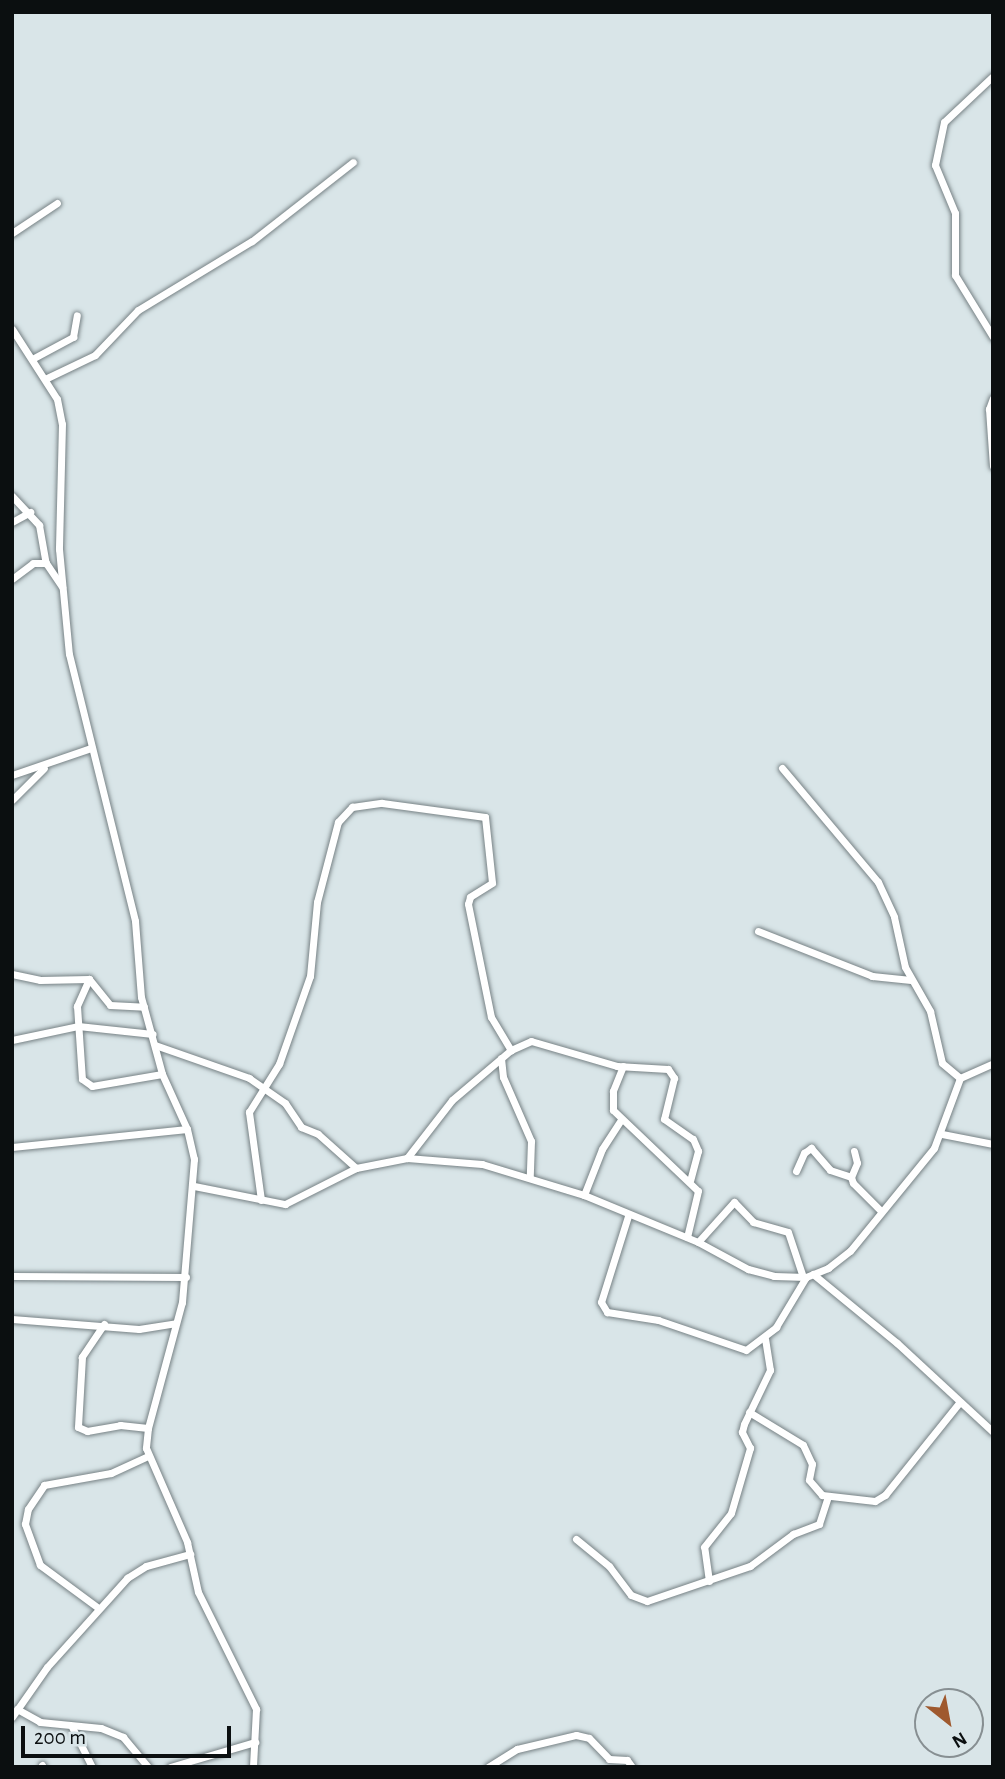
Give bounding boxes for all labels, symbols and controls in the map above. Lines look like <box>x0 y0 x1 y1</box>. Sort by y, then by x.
north arrow <box>914 1688 984 1758</box>
scale bar <box>24 1712 234 1756</box>
text: 200 m <box>34 1727 86 1748</box>
text: N <box>948 1728 970 1751</box>

